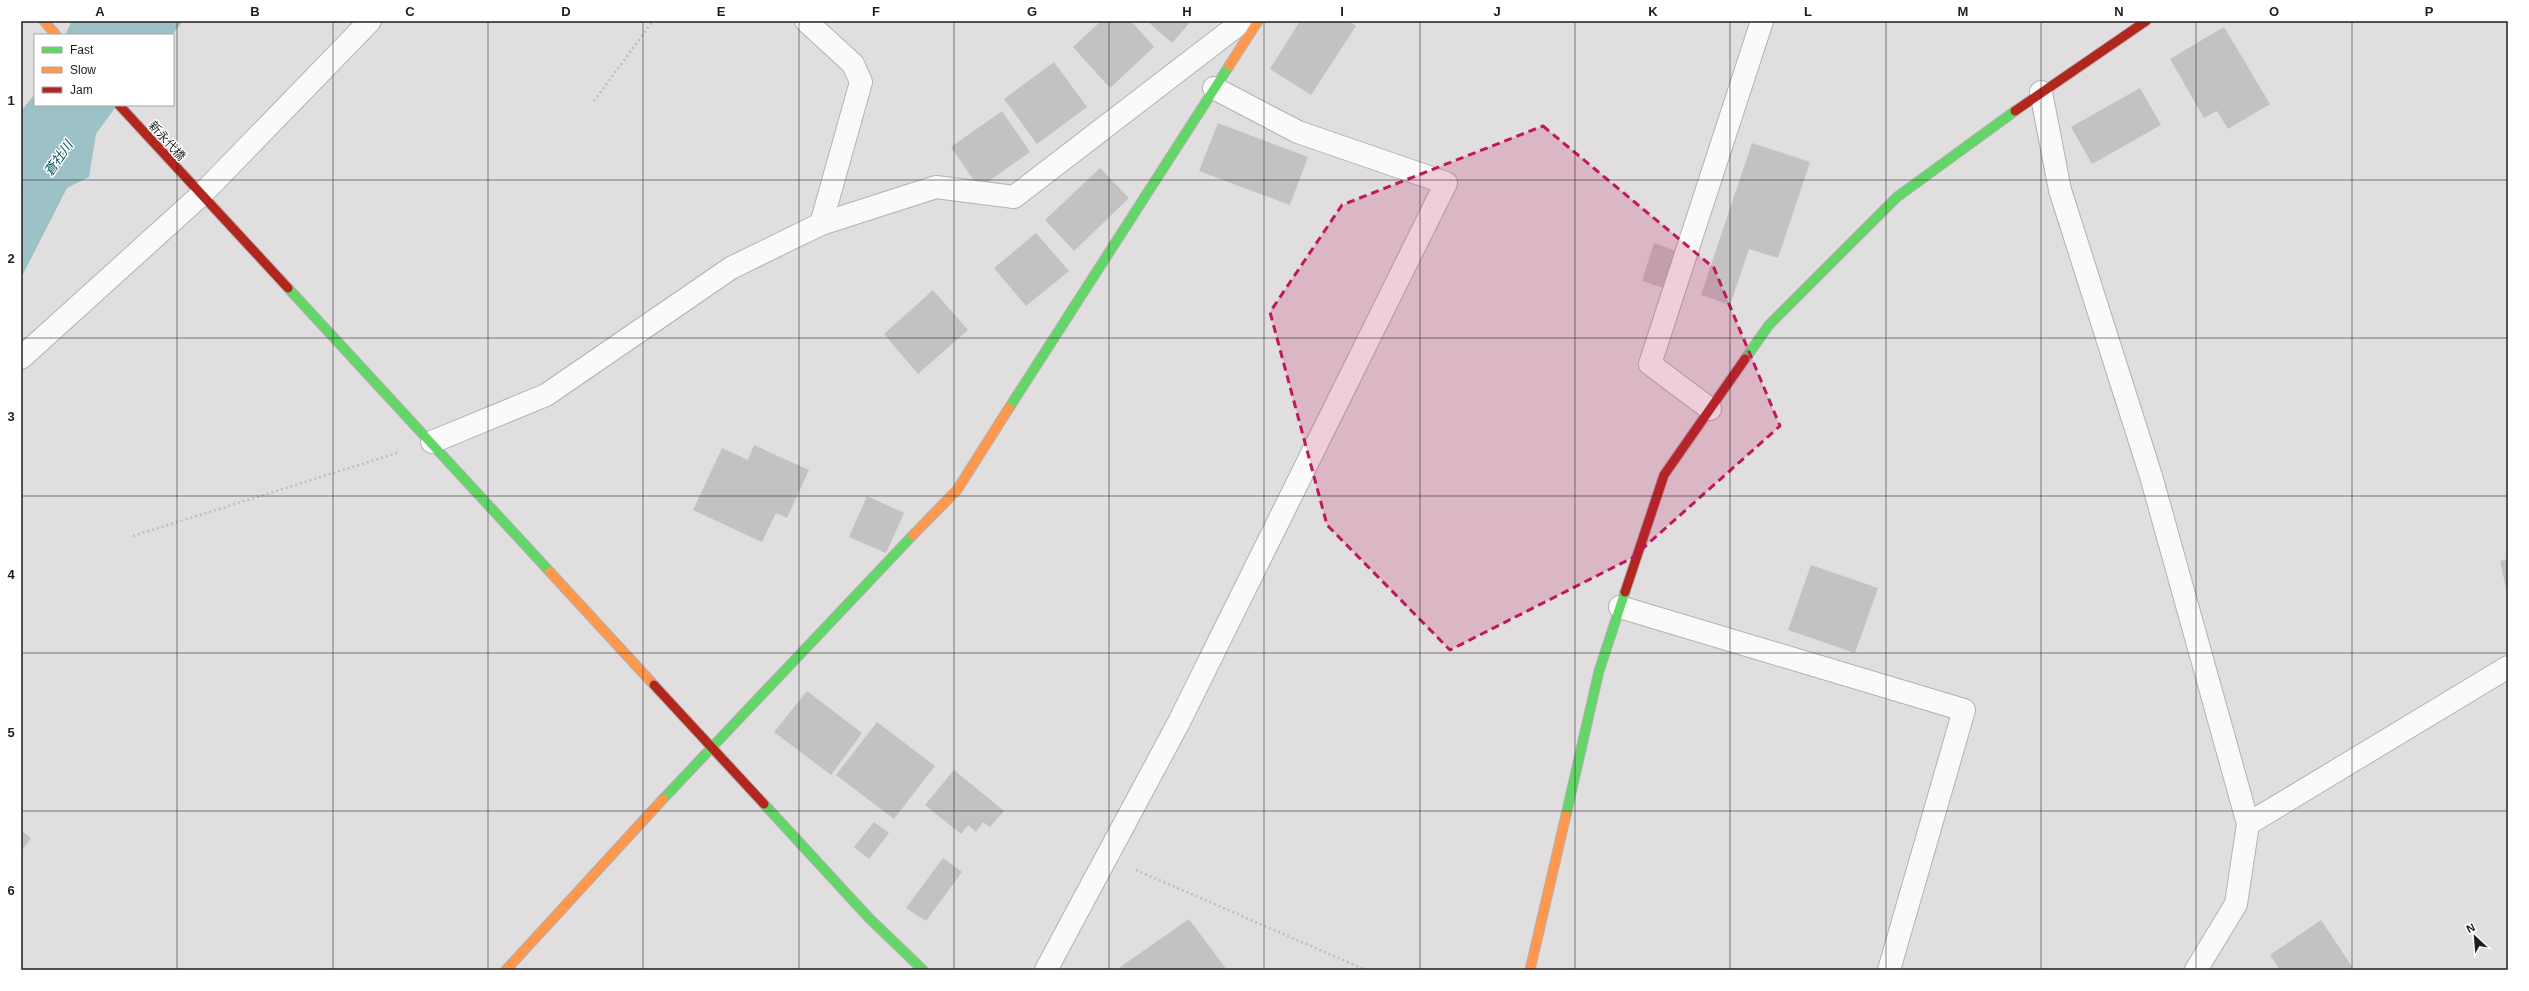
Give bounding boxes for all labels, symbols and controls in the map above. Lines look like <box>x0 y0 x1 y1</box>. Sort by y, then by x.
text: A <box>95 4 105 19</box>
text: B <box>250 4 260 19</box>
text: C <box>405 4 415 19</box>
text: D <box>561 4 571 19</box>
text: E <box>717 4 726 19</box>
text: F <box>872 4 880 19</box>
text: G <box>1027 4 1037 19</box>
text: H <box>1182 4 1192 19</box>
text: I <box>1340 4 1344 19</box>
text: J <box>1493 4 1501 19</box>
text: K <box>1648 4 1658 19</box>
text: L <box>1804 4 1812 19</box>
text: M <box>1958 4 1968 19</box>
text: N <box>2114 4 2124 19</box>
text: O <box>2269 4 2279 19</box>
text: P <box>2425 4 2434 19</box>
legend <box>34 34 174 106</box>
text: Fast <box>70 43 94 57</box>
text: Slow <box>70 63 96 77</box>
text: Jam <box>70 83 93 97</box>
text: 1 <box>7 93 15 108</box>
street label: 新永代橋 <box>146 118 188 164</box>
water label: 蒼社川 <box>41 136 77 179</box>
text: 2 <box>7 251 15 266</box>
text: 3 <box>7 409 15 424</box>
text: 4 <box>7 567 15 582</box>
text: 5 <box>7 725 15 740</box>
text: 6 <box>7 883 15 898</box>
north arrow <box>2455 917 2495 957</box>
text: N <box>2464 921 2477 935</box>

